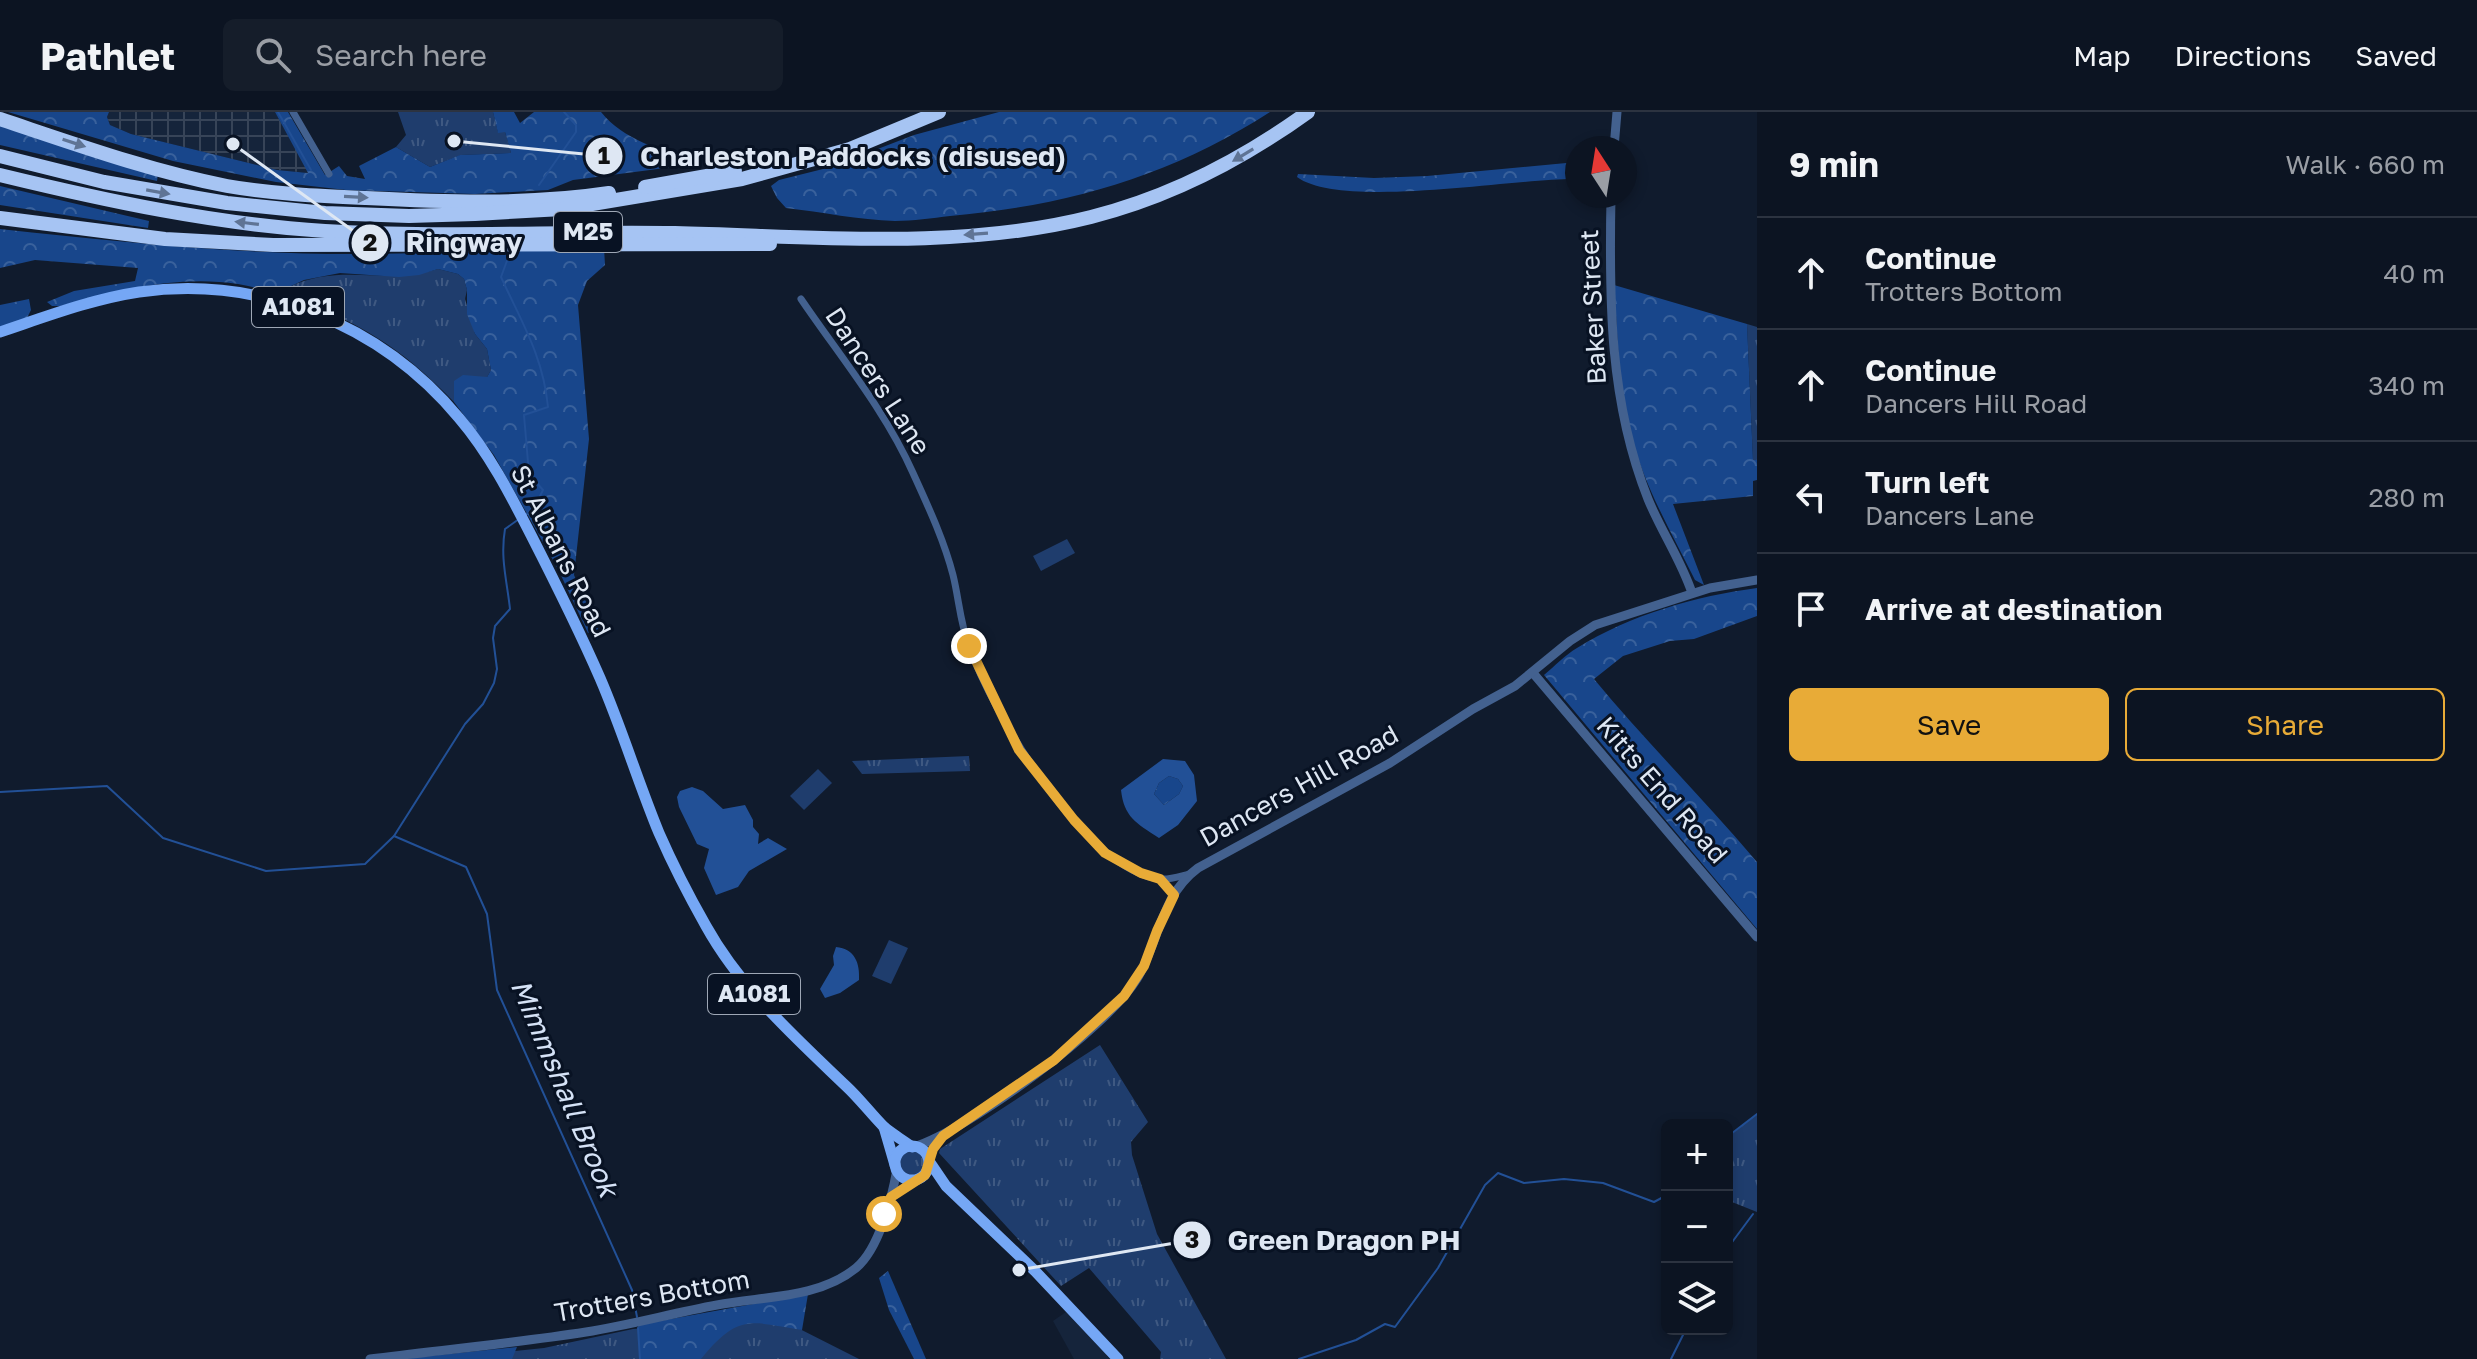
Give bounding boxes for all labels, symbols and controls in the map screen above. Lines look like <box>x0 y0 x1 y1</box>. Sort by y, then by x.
search box <box>223 19 783 91</box>
text: Pathlet <box>40 33 175 78</box>
icon: search <box>251 33 295 77</box>
text: Search here <box>315 37 487 73</box>
text: Map <box>2073 39 2130 72</box>
text: Directions <box>2174 39 2311 72</box>
text: Saved <box>2355 39 2437 72</box>
callout: Charleston Paddocks (disused) <box>584 130 1082 182</box>
north arrow <box>1565 136 1637 208</box>
one-way arrow <box>63 138 87 150</box>
text: Charleston Paddocks (disused) <box>640 139 1066 172</box>
text: 1 <box>598 140 610 169</box>
text: 9 min <box>1789 144 1879 184</box>
one-way arrow <box>1232 147 1254 161</box>
text: Walk · 660 m <box>2285 149 2445 180</box>
one-way arrow <box>146 186 171 198</box>
one-way arrow <box>344 191 369 204</box>
road number: M25 <box>554 212 622 252</box>
one-way arrow <box>234 216 259 229</box>
callout: Ringway <box>350 217 538 269</box>
text: Ringway <box>406 225 522 258</box>
text: 2 <box>363 227 377 256</box>
one-way arrow <box>963 228 988 241</box>
street label: Baker Street <box>1573 229 1612 385</box>
text: Continue <box>1865 240 1996 276</box>
icon: ahead <box>1789 251 1833 295</box>
text: 40 m <box>2384 258 2445 289</box>
text: Trotters Bottom <box>1865 276 2062 307</box>
road number: A1081 <box>252 287 344 327</box>
street label: Dancers Lane <box>819 301 938 460</box>
text: Continue <box>1865 352 1996 388</box>
icon: ahead <box>1789 363 1833 407</box>
text: 340 m <box>2368 370 2445 401</box>
text: Dancers Hill Road <box>1865 388 2087 419</box>
street label: St Albans Road <box>505 460 618 642</box>
text: Turn left <box>1865 464 1990 500</box>
icon: left <box>1789 475 1833 519</box>
text: 280 m <box>2368 482 2445 513</box>
text: Dancers Lane <box>1865 500 2034 531</box>
icon: arrive <box>1789 587 1833 631</box>
text: Arrive at destination <box>1865 591 2162 627</box>
route end <box>951 628 987 664</box>
button: Save <box>1789 688 2109 761</box>
button: Share <box>2125 688 2445 761</box>
street label: Kitts End Road <box>1590 710 1734 869</box>
street label: Dancers Hill Road <box>1194 718 1403 853</box>
water label: Mimmshall Brook <box>505 974 627 1204</box>
road number: A1081 <box>708 974 800 1014</box>
map controls <box>1661 1119 1733 1335</box>
button: + <box>1661 1119 1733 1191</box>
button: − <box>1661 1191 1733 1263</box>
route start <box>866 1196 902 1232</box>
callout: Green Dragon PH <box>1172 1214 1477 1266</box>
text: Green Dragon PH <box>1228 1223 1460 1256</box>
text: 3 <box>1185 1224 1199 1253</box>
street label: Trotters Bottom <box>552 1263 752 1328</box>
button: layers <box>1661 1263 1733 1335</box>

